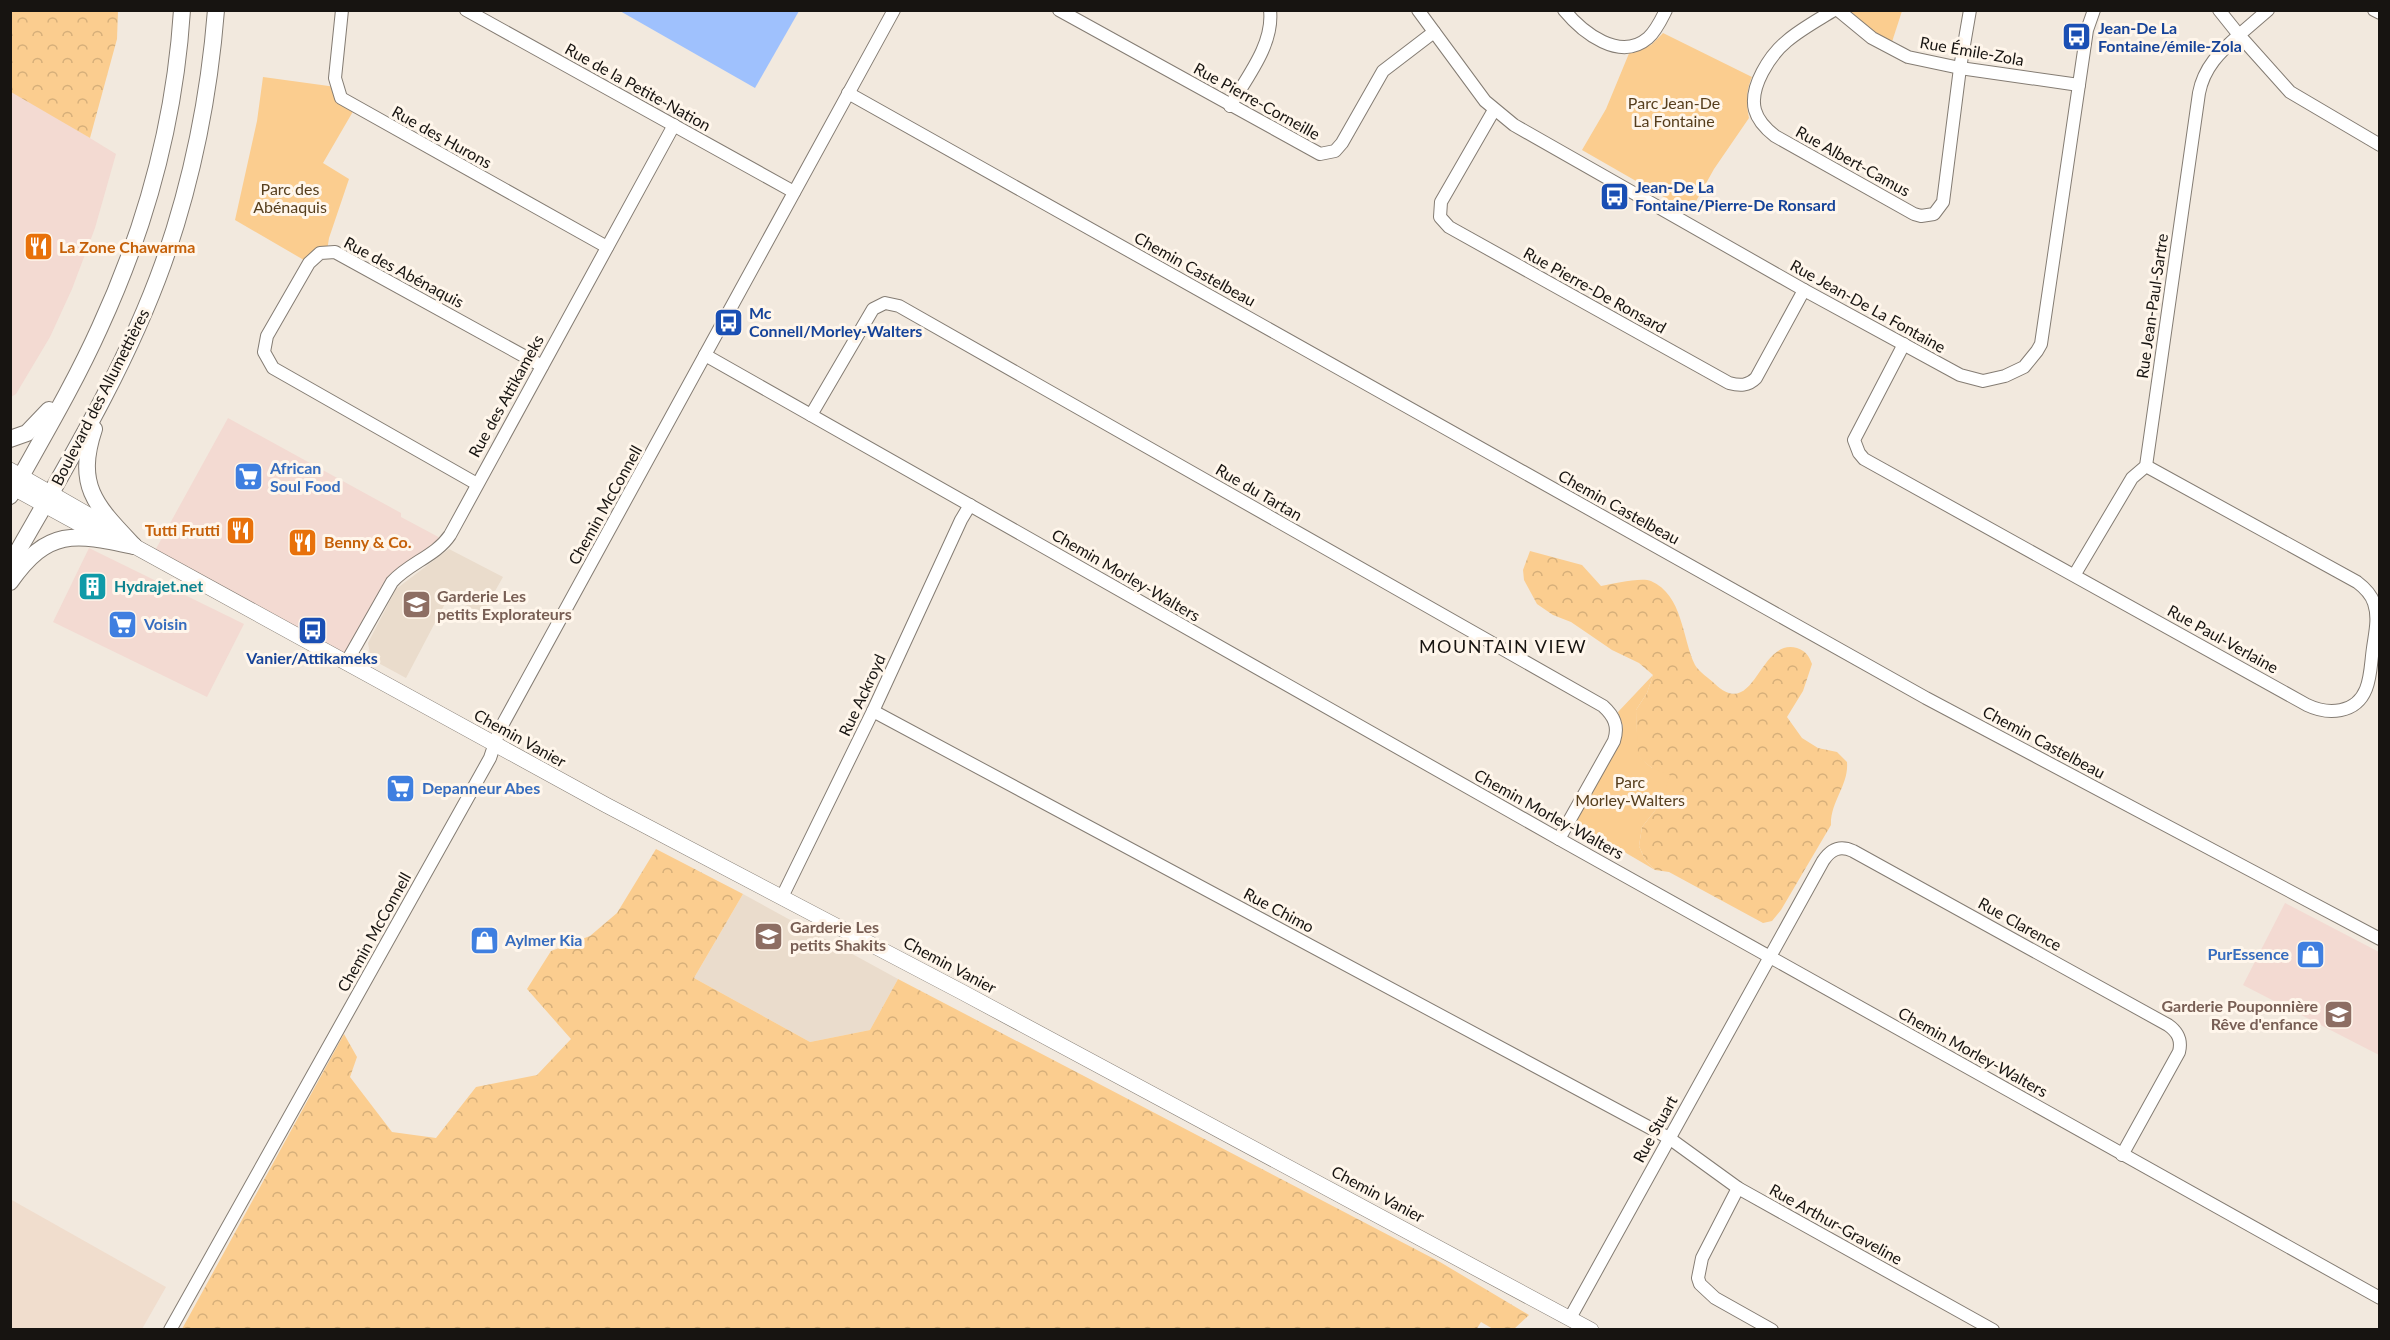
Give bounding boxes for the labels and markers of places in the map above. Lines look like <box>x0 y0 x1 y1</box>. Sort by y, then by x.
place label: Jean-De La Fontaine/émile-Zola <box>2098 18 2242 55</box>
bus stop icon: Jean-De La Fontaine/émile-Zola <box>2061 21 2093 53</box>
place label: Jean-De La Fontaine/Pierre-De Ronsard <box>1635 177 1836 214</box>
bus stop icon: Jean-De La Fontaine/Pierre-De Ronsard <box>1598 180 1630 212</box>
restaurant icon: La Zone Chawarma <box>22 231 54 263</box>
place label: La Zone Chawarma <box>59 237 195 256</box>
place label: Mc Connell/Morley-Walters <box>749 303 922 340</box>
bus stop icon: Mc Connell/Morley-Walters <box>712 306 744 338</box>
place label: African Soul Food <box>269 458 341 495</box>
supermarket icon: African Soul Food <box>233 461 265 493</box>
restaurant icon: Tutti Frutti <box>225 514 257 546</box>
place label: Tutti Frutti <box>145 520 220 539</box>
restaurant icon: Benny & Co. <box>287 526 319 558</box>
place label: Benny & Co. <box>324 532 412 551</box>
building icon: Hydrajet.net <box>77 570 109 602</box>
place label: Hydrajet.net <box>114 576 203 595</box>
place label: Garderie Les petits Explorateurs <box>437 586 572 623</box>
school or university icon: Garderie Les petits Explorateurs <box>400 589 432 621</box>
supermarket icon: Voisin <box>107 608 139 640</box>
place label: Voisin <box>143 614 187 633</box>
bus stop icon: Vanier/Attikameks <box>296 614 328 646</box>
place label: Vanier/Attikameks <box>245 648 378 667</box>
supermarket icon: Depanneur Abes <box>385 772 417 804</box>
place label: Depanneur Abes <box>422 778 540 797</box>
place label: Garderie Les petits Shakits <box>790 917 886 954</box>
school or university icon: Garderie Les petits Shakits <box>753 920 785 952</box>
shop icon: Aylmer Kia <box>468 924 500 956</box>
place label: Aylmer Kia <box>504 930 582 949</box>
shop icon: PurEssence <box>2294 938 2326 970</box>
place label: PurEssence <box>2207 944 2289 963</box>
place label: Garderie Pouponnière Rêve d'enfance <box>2161 996 2318 1033</box>
school or university icon: Garderie Pouponnière Rêve d'enfance <box>2323 999 2355 1031</box>

